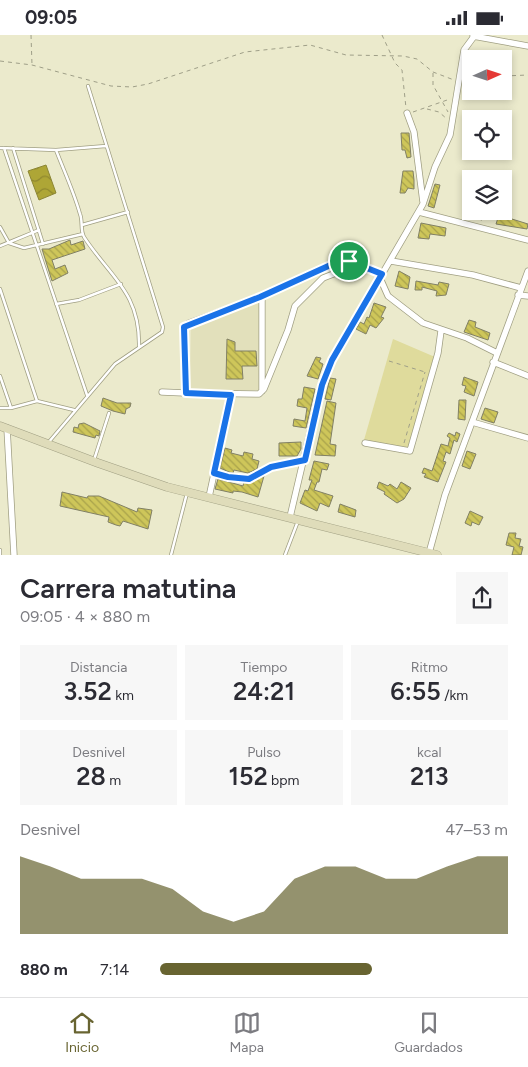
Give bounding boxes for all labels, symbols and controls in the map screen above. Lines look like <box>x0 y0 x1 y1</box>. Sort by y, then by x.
text: 09:05 <box>25 6 77 29</box>
north arrow <box>462 50 512 100</box>
map controls <box>462 50 512 220</box>
button: locate <box>462 110 512 160</box>
button: layers <box>462 170 512 220</box>
pin <box>328 240 370 282</box>
icon: arrive <box>335 247 363 275</box>
text: Carrera matutina <box>20 571 236 605</box>
button: share <box>456 572 508 624</box>
text: 09:05 · 4 × 880 m <box>20 607 150 626</box>
text: Distancia <box>70 659 127 676</box>
text: Tiempo <box>241 659 287 676</box>
text: Ritmo <box>411 659 448 676</box>
text: 3.52 <box>63 676 112 706</box>
text: 24:21 <box>233 676 295 706</box>
text: 6:55 <box>390 676 441 706</box>
text: km <box>112 687 134 704</box>
text: /km <box>441 687 468 704</box>
text: Desnivel <box>72 744 125 761</box>
text: Pulso <box>247 744 281 761</box>
text: kcal <box>417 744 442 761</box>
text: 28 <box>76 761 106 791</box>
text: 152 <box>228 761 268 791</box>
text: 213 <box>410 761 449 791</box>
text: m <box>106 772 121 789</box>
text: bpm <box>268 772 300 789</box>
text: Desnivel <box>20 820 80 839</box>
text: 47–53 m <box>445 820 508 839</box>
text: 880 m <box>20 960 68 979</box>
text: 7:14 <box>100 960 129 979</box>
tab: Inicio <box>65 1009 99 1056</box>
tab: Mapa <box>229 1009 264 1056</box>
tab: Guardados <box>394 1009 463 1056</box>

